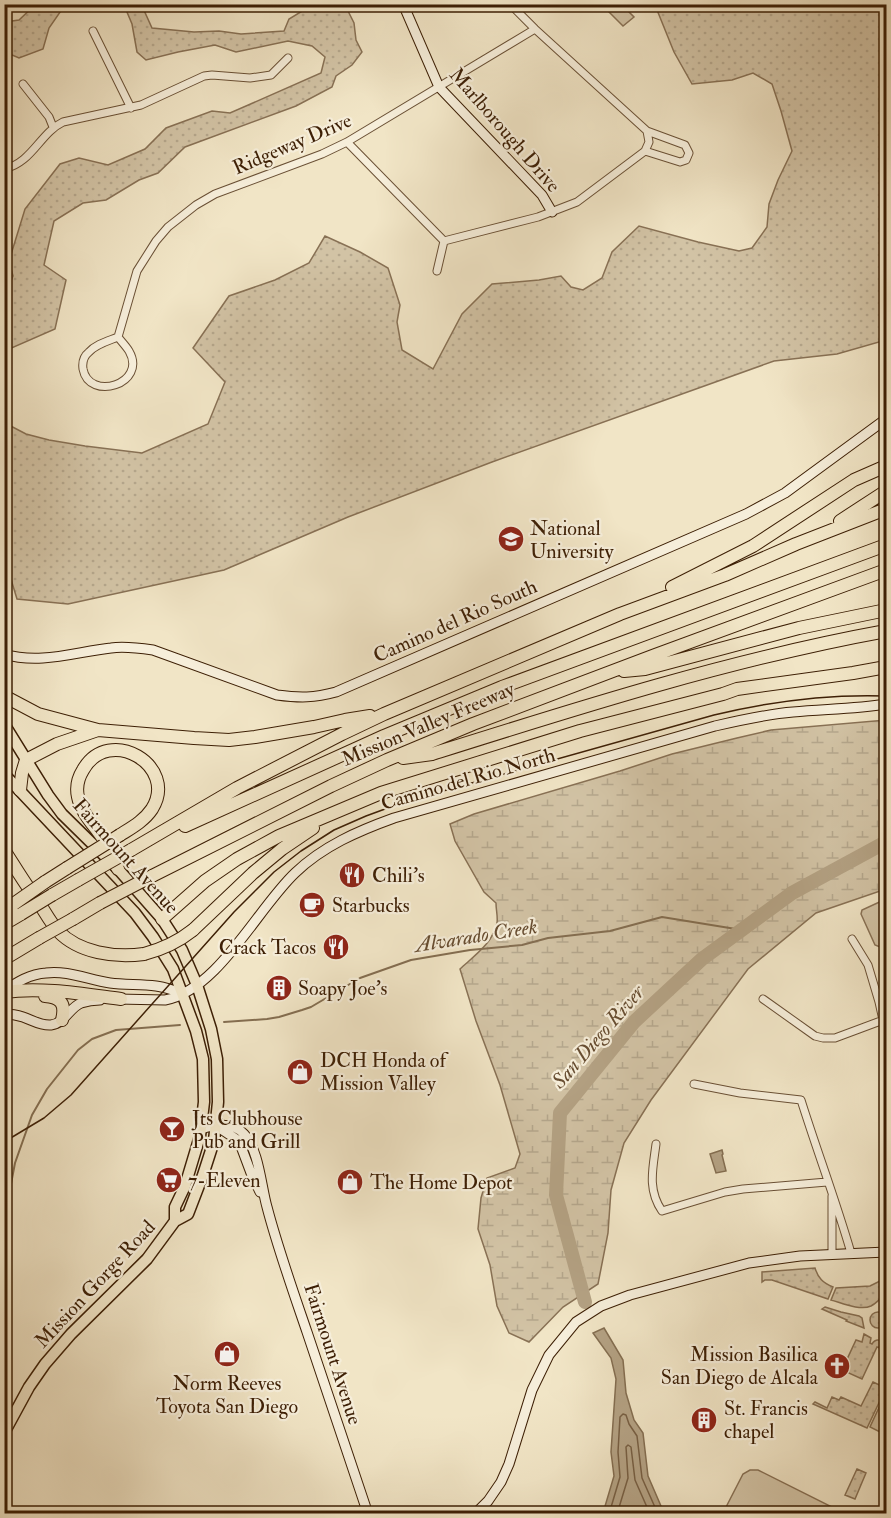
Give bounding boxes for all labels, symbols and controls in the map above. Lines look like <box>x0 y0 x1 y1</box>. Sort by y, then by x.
street label: Marlborough Drive <box>444 63 566 197</box>
street label: Ridgeway Drive <box>229 108 355 180</box>
place label: National University <box>530 516 615 564</box>
school or university icon: National University <box>496 524 526 554</box>
street label: Camino del Rio South <box>369 573 541 668</box>
street label: Mission Valley Freeway <box>338 676 519 772</box>
street label: Camino del Rio North <box>378 742 559 816</box>
street label: Fairmount Avenue <box>67 793 185 919</box>
restaurant icon: Chili's <box>337 860 367 890</box>
place label: Chili's <box>372 863 425 888</box>
cafe icon: Starbucks <box>297 890 327 920</box>
place label: Starbucks <box>332 893 410 918</box>
water label: Alvarado Creek <box>411 913 539 959</box>
restaurant icon: Crack Tacos <box>321 932 351 962</box>
place label: Crack Tacos <box>219 935 316 960</box>
building icon: Soapy Joe's <box>264 973 294 1003</box>
place label: Soapy Joe's <box>298 976 387 1002</box>
water label: San Diego River <box>545 979 651 1095</box>
place label: DCH Honda of Mission Valley <box>320 1048 449 1096</box>
shop icon: DCH Honda of Mission Valley <box>285 1057 315 1087</box>
place label: Jts Clubhouse Pub and Grill <box>191 1106 303 1154</box>
bar icon: Jts Clubhouse Pub and Grill <box>157 1114 187 1144</box>
supermarket icon: 7-Eleven <box>154 1165 184 1195</box>
shop icon: The Home Depot <box>335 1167 365 1197</box>
place label: 7-Eleven <box>188 1168 261 1193</box>
place label: The Home Depot <box>370 1170 513 1196</box>
street label: Mission Gorge Road <box>29 1215 161 1353</box>
street label: Fairmount Avenue <box>298 1280 368 1428</box>
shop icon: Norm Reeves Toyota San Diego <box>212 1339 242 1369</box>
place label: Mission Basilica San Diego de Alcala <box>661 1342 819 1390</box>
church icon: Mission Basilica San Diego de Alcala <box>822 1351 852 1381</box>
place label: Norm Reeves Toyota San Diego <box>156 1371 298 1419</box>
place label: St. Francis chapel <box>724 1396 808 1445</box>
building icon: St. Francis chapel <box>689 1405 719 1435</box>

